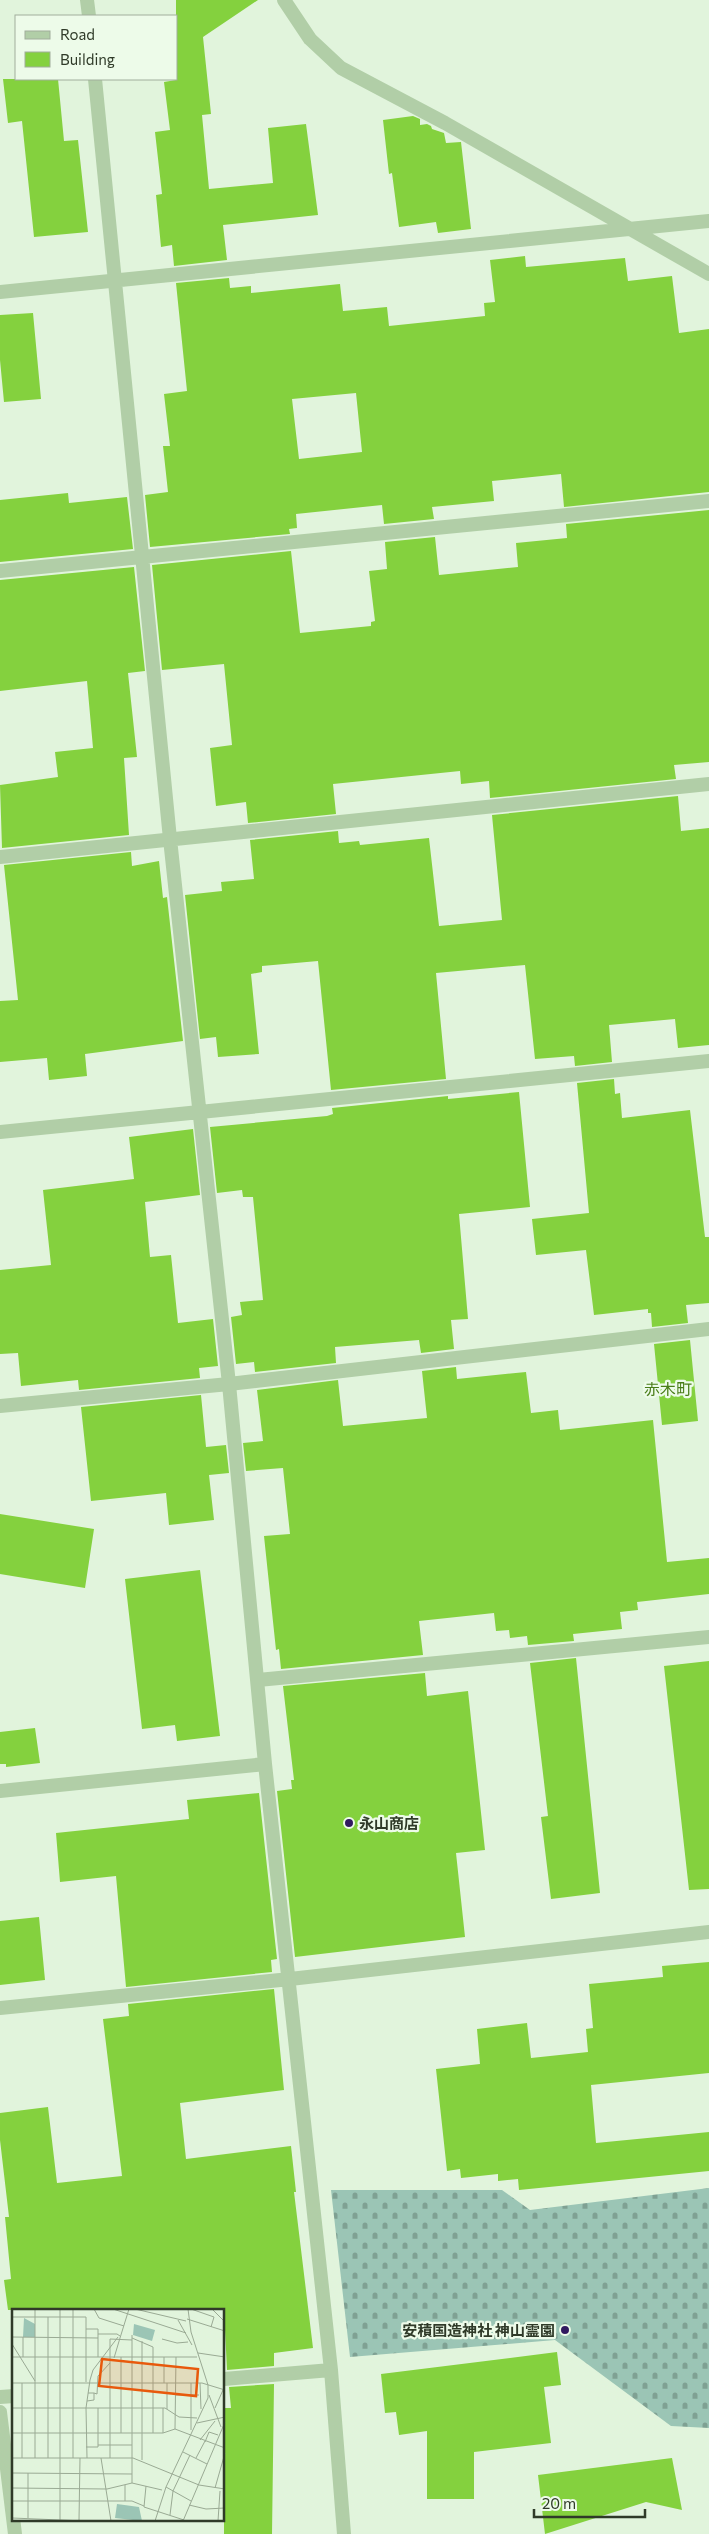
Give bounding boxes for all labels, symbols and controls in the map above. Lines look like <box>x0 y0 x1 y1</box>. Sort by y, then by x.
legend <box>15 15 178 80</box>
text: Road <box>60 25 95 43</box>
text: Building <box>60 50 115 68</box>
district label: 赤木町 <box>644 1379 692 1398</box>
place label: 永山商店 <box>359 1814 419 1832</box>
marker: 永山商店 <box>343 1817 355 1829</box>
inset map <box>12 2309 225 2522</box>
place label: 安積国造神社 神山霊園 <box>402 2321 555 2339</box>
marker: 安積国造神社 神山霊園 <box>559 2324 571 2336</box>
scale bar <box>534 2486 645 2518</box>
text: 20 m <box>542 2494 576 2512</box>

